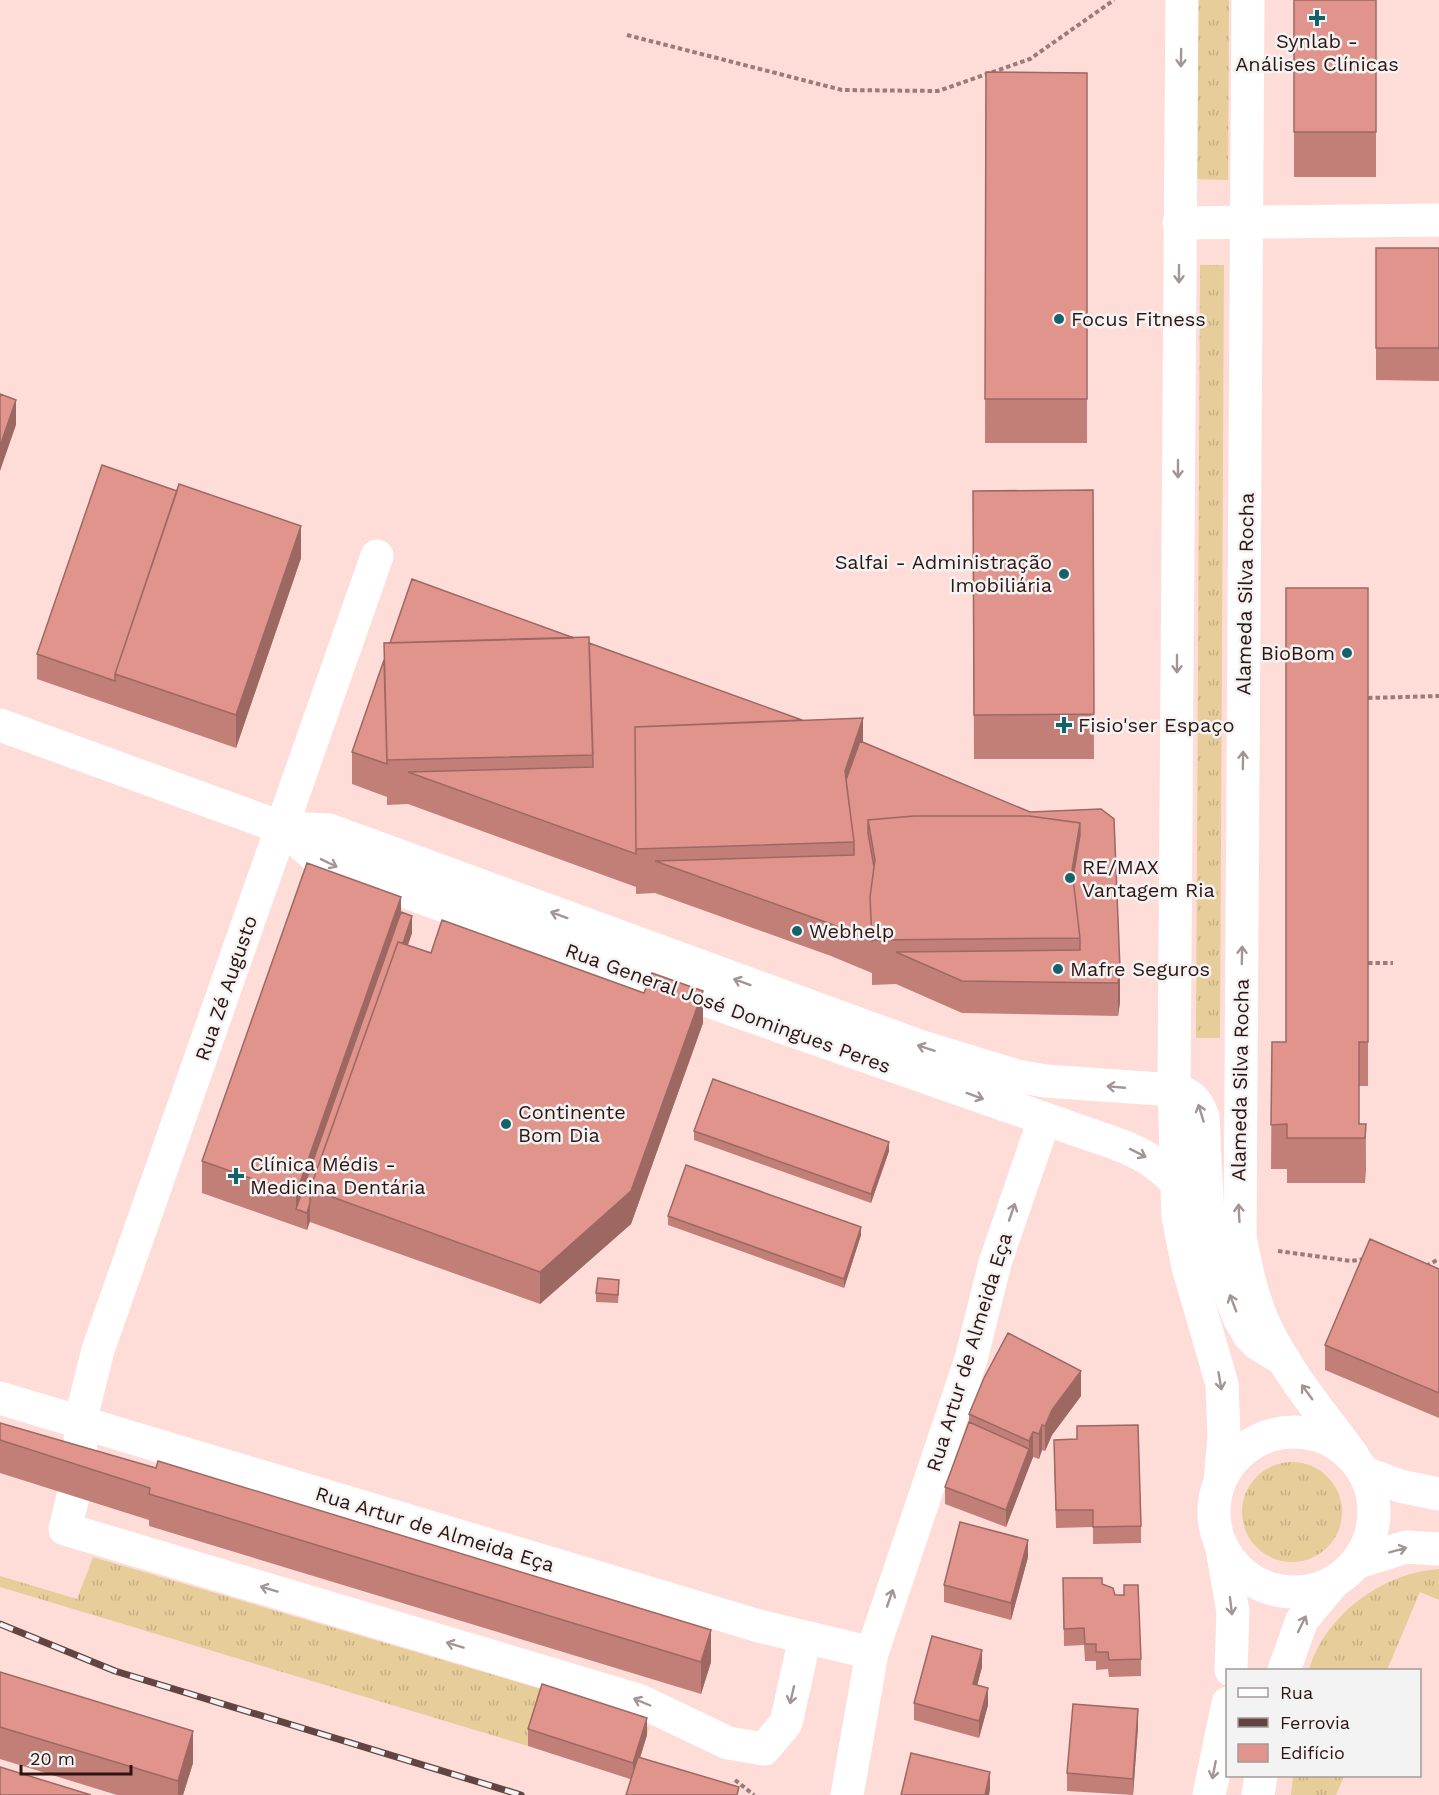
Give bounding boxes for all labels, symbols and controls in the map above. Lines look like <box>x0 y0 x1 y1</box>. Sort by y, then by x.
marker: Synlab - Análises Clínicas <box>1308 9 1326 27</box>
place label: Synlab - Análises Clínicas <box>1235 29 1399 76</box>
one-way arrow <box>1175 48 1187 68</box>
one-way arrow <box>1173 264 1185 284</box>
place label: Focus Fitness <box>1071 307 1206 331</box>
marker: Focus Fitness <box>1052 312 1066 326</box>
one-way arrow <box>1172 459 1184 479</box>
street label: Alameda Silva Rocha <box>1231 492 1259 696</box>
place label: Salfai - Administração Imobiliária <box>835 550 1052 597</box>
marker: Salfai - Administração Imobiliária <box>1057 567 1071 581</box>
place label: BioBom <box>1261 641 1335 665</box>
marker: BioBom <box>1340 646 1354 660</box>
one-way arrow <box>1171 654 1183 674</box>
place label: Fisio'ser Espaço <box>1078 713 1234 737</box>
marker: Fisio'ser Espaço <box>1055 716 1073 734</box>
one-way arrow <box>1237 750 1249 770</box>
place label: RE/MAX Vantagem Ria <box>1082 855 1215 902</box>
one-way arrow <box>320 858 338 870</box>
marker: RE/MAX Vantagem Ria <box>1063 871 1077 885</box>
one-way arrow <box>550 908 569 919</box>
street label: Rua Zé Augusto <box>190 912 262 1064</box>
place label: Webhelp <box>809 919 894 943</box>
marker: Webhelp <box>790 924 804 938</box>
street label: Rua General José Domingues Peres <box>562 938 894 1078</box>
one-way arrow <box>1236 945 1247 965</box>
place label: Mafre Seguros <box>1070 957 1210 981</box>
marker: Mafre Seguros <box>1051 962 1065 976</box>
one-way arrow <box>733 975 752 986</box>
street label: Alameda Silva Rocha <box>1226 978 1254 1182</box>
one-way arrow <box>917 1041 936 1052</box>
one-way arrow <box>1106 1081 1126 1092</box>
one-way arrow <box>965 1091 984 1102</box>
place label: Continente Bom Dia <box>518 1100 626 1147</box>
one-way arrow <box>1195 1104 1206 1123</box>
marker: Continente Bom Dia <box>499 1117 513 1131</box>
one-way arrow <box>1129 1148 1147 1159</box>
place label: Clínica Médis - Medicina Dentária <box>250 1152 426 1199</box>
marker: Clínica Médis - Medicina Dentária <box>227 1167 245 1185</box>
one-way arrow <box>1007 1203 1018 1222</box>
one-way arrow <box>1233 1203 1244 1223</box>
street label: Rua Artur de Almeida Eça <box>921 1230 1017 1474</box>
one-way arrow <box>1226 1295 1237 1313</box>
one-way arrow <box>1215 1371 1226 1391</box>
one-way arrow <box>1301 1384 1313 1400</box>
street label: Rua Artur de Almeida Eça <box>313 1481 557 1577</box>
one-way arrow <box>1388 1544 1407 1555</box>
one-way arrow <box>260 1583 279 1594</box>
one-way arrow <box>886 1589 897 1608</box>
one-way arrow <box>1226 1596 1237 1616</box>
one-way arrow <box>1297 1615 1308 1633</box>
one-way arrow <box>446 1639 465 1650</box>
legend <box>1226 1669 1421 1777</box>
text: Rua <box>1280 1682 1313 1703</box>
one-way arrow <box>786 1685 798 1704</box>
one-way arrow <box>633 1696 651 1707</box>
text: Ferrovia <box>1280 1712 1350 1733</box>
scale bar <box>21 1738 130 1776</box>
text: Edifício <box>1280 1742 1345 1763</box>
text: 20 m <box>30 1748 75 1769</box>
one-way arrow <box>1208 1759 1219 1779</box>

